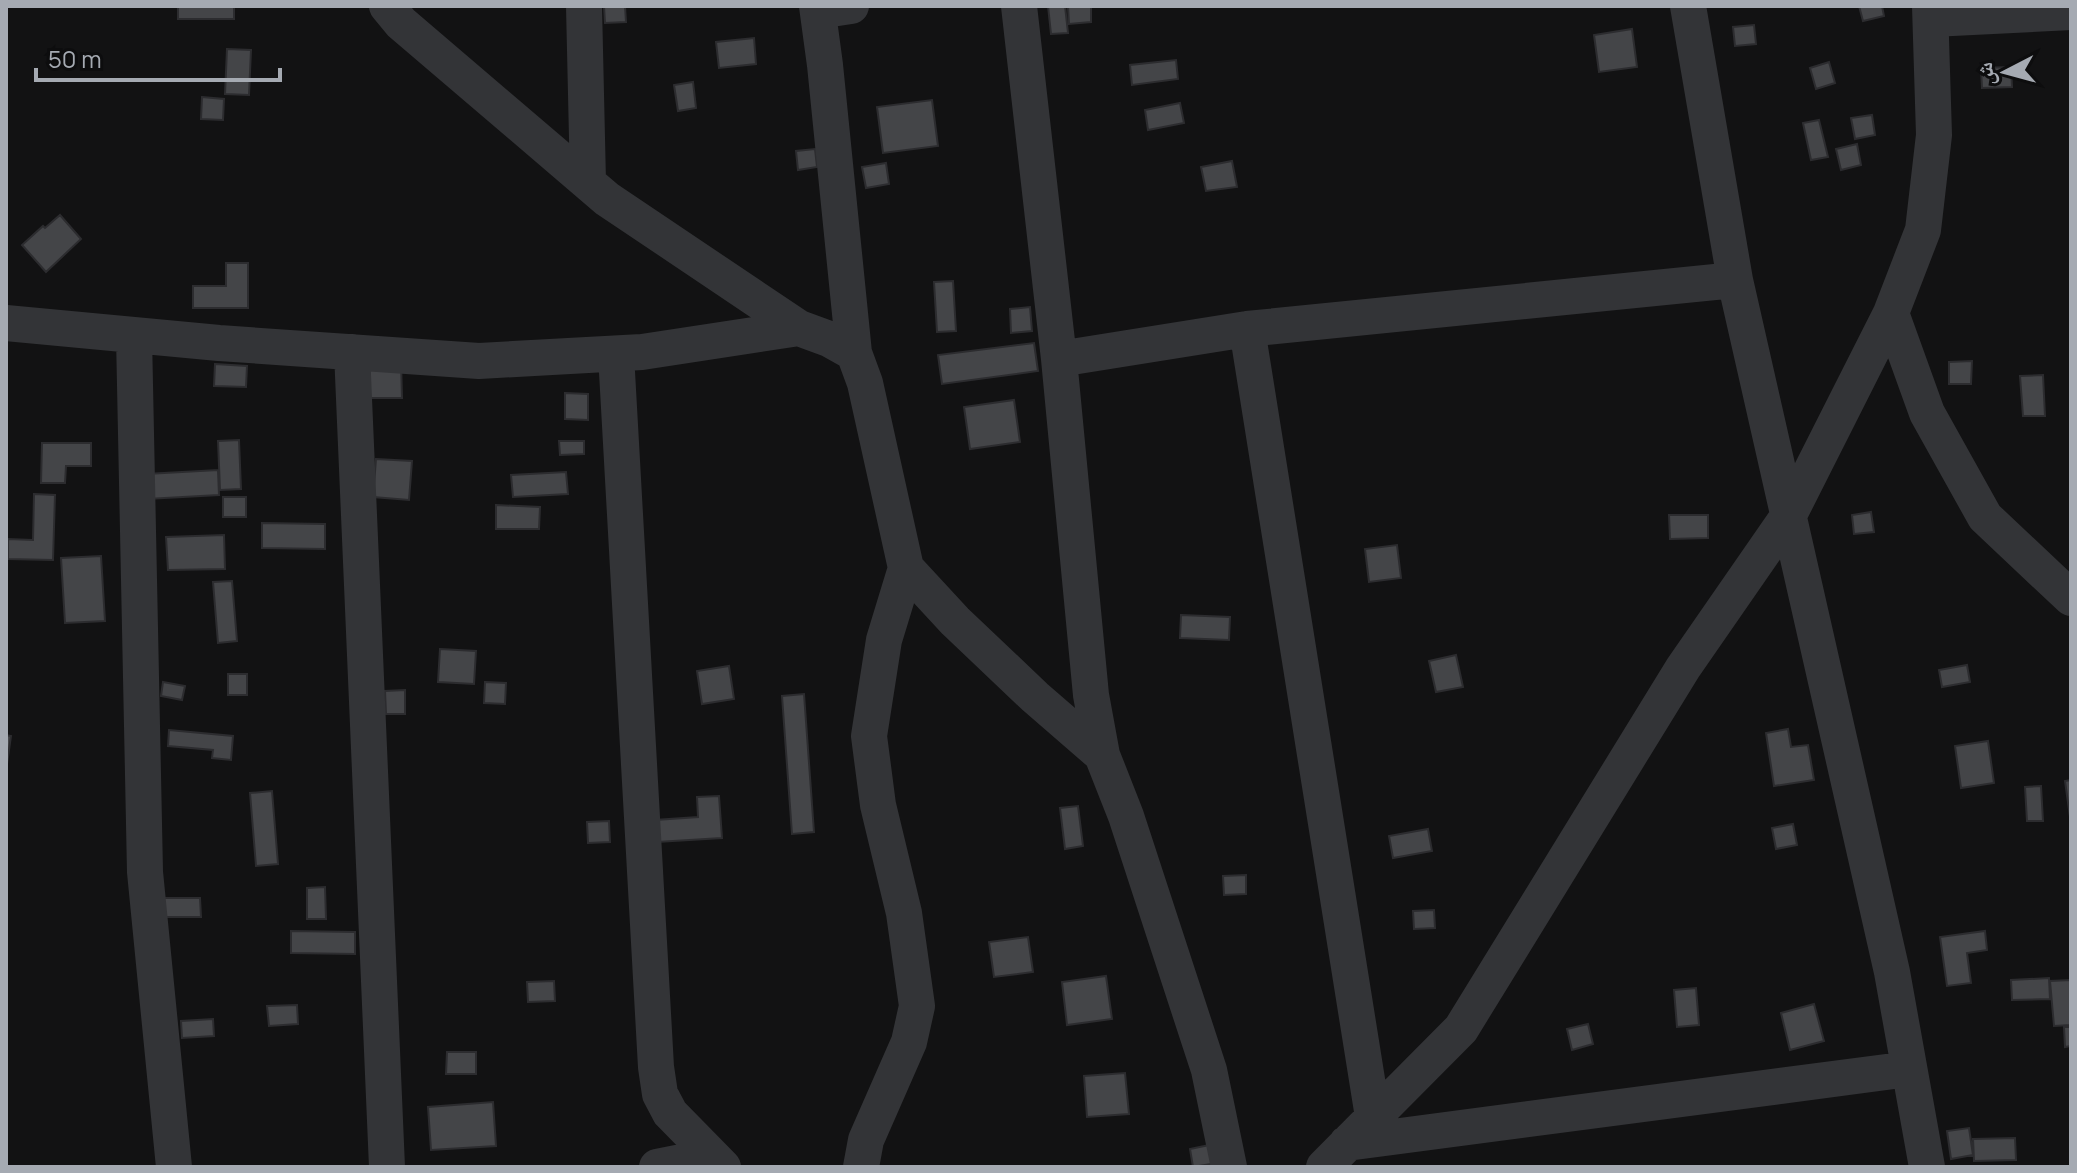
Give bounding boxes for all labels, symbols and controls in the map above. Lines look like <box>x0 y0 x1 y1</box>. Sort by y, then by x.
scale bar <box>36 32 280 82</box>
north arrow <box>1965 32 2045 112</box>
text: 50 m <box>48 42 102 75</box>
text: ش <box>1969 61 2001 87</box>

